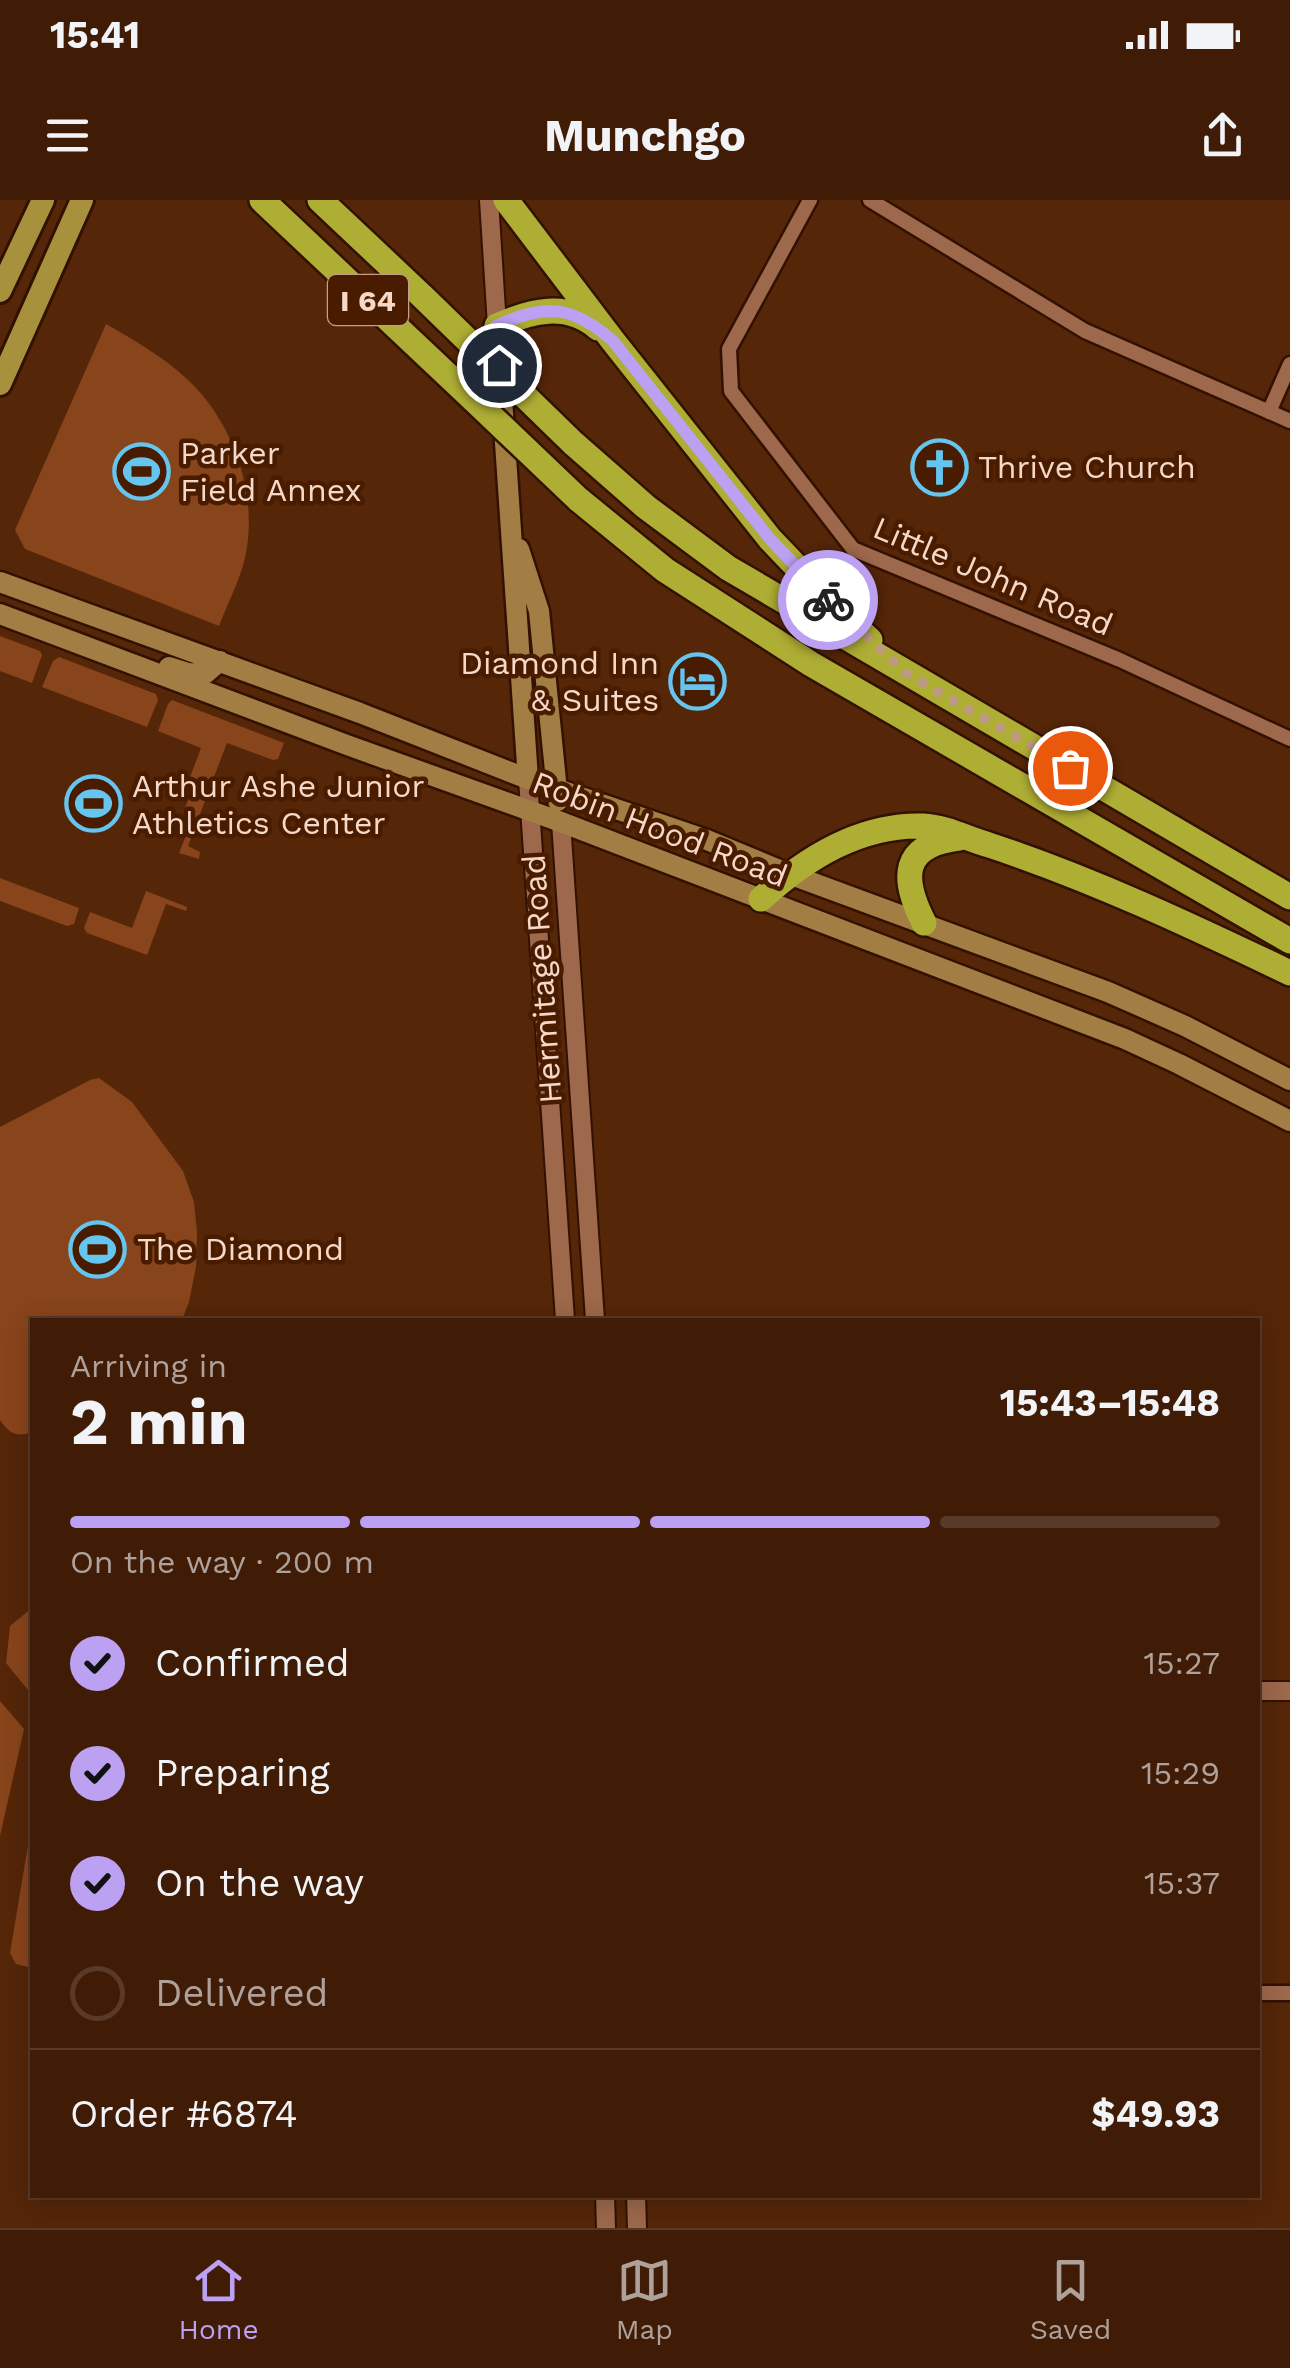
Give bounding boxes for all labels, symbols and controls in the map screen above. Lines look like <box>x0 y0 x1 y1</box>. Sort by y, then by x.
text: 15:41 <box>50 13 140 57</box>
icon: menu <box>40 108 95 163</box>
icon: share <box>1195 108 1250 163</box>
text: Munchgo <box>544 109 746 162</box>
road number: I 64 <box>328 275 408 325</box>
pin <box>457 323 542 408</box>
icon: home <box>472 338 527 393</box>
place label: Parker Field Annex <box>180 434 362 509</box>
church icon: Thrive Church <box>909 437 969 497</box>
sports icon: Parker Field Annex <box>111 441 171 501</box>
place label: Thrive Church <box>978 448 1196 486</box>
street label: Little John Road <box>868 508 1118 644</box>
courier <box>778 550 878 650</box>
icon: bike <box>801 573 856 628</box>
place label: Diamond Inn & Suites <box>460 644 659 719</box>
hotel icon: Diamond Inn & Suites <box>668 651 728 711</box>
pin <box>1028 726 1113 811</box>
icon: bag <box>1043 741 1098 796</box>
street label: Robin Hood Road <box>527 763 793 895</box>
place label: Arthur Ashe Junior Athletics Center <box>132 767 425 842</box>
sports icon: Arthur Ashe Junior Athletics Center <box>63 774 123 834</box>
street label: Hermitage Road <box>514 853 570 1105</box>
sports icon: The Diamond <box>68 1219 128 1279</box>
place label: The Diamond <box>137 1230 344 1268</box>
text: Arriving in <box>70 1347 227 1385</box>
text: 15:43–15:48 <box>1000 1381 1220 1425</box>
text: 2 min <box>70 1384 248 1460</box>
text: On the way · 200 m <box>70 1543 374 1581</box>
icon: check <box>70 1636 125 1691</box>
text: Confirmed <box>155 1641 350 1685</box>
text: 15:27 <box>1143 1644 1220 1682</box>
icon: check <box>70 1746 125 1801</box>
text: Preparing <box>155 1751 330 1795</box>
text: 15:29 <box>1141 1754 1220 1792</box>
icon: check <box>70 1856 125 1911</box>
text: On the way <box>155 1861 364 1905</box>
text: 15:37 <box>1144 1864 1220 1902</box>
text: Delivered <box>155 1971 328 2015</box>
text: Order #6874 <box>70 2092 298 2136</box>
text: $49.93 <box>1091 2092 1220 2136</box>
tab: Home <box>179 2253 259 2346</box>
tab: Map <box>616 2253 673 2346</box>
tab: Saved <box>1030 2253 1111 2346</box>

